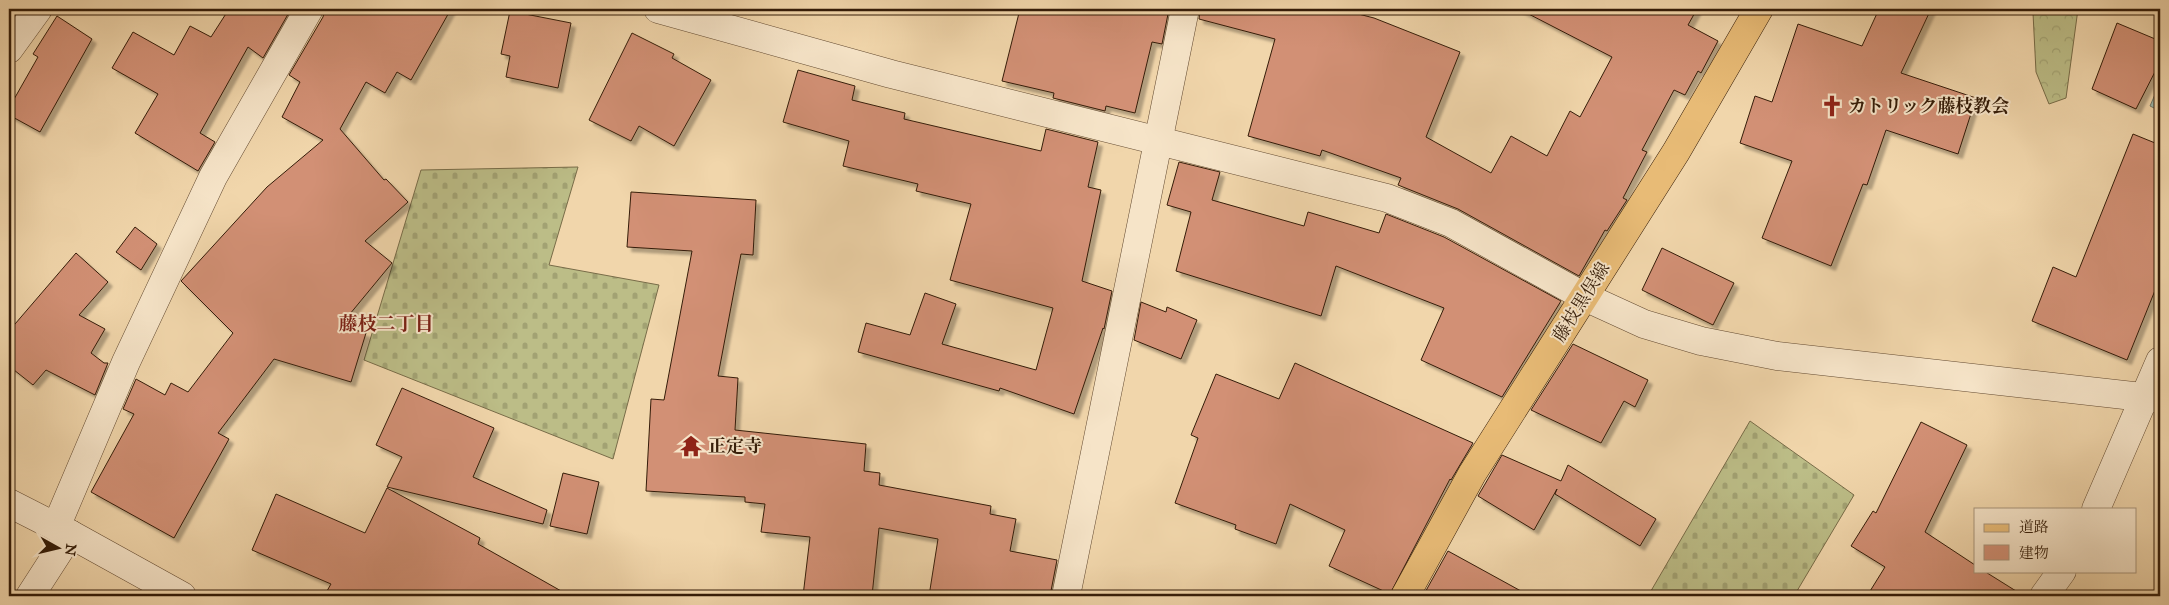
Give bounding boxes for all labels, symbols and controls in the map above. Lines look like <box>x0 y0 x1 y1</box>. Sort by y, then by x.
church icon: カトリック藤枝教会 <box>1819 93 1845 119</box>
place label: カトリック藤枝教会 <box>1848 95 2009 117</box>
street label: 藤枝黒俣線 <box>1548 258 1614 346</box>
district label: 藤枝二丁目 <box>338 312 434 335</box>
temple icon: 正定寺 <box>678 433 704 459</box>
place label: 正定寺 <box>708 435 762 457</box>
legend <box>1974 508 2136 572</box>
text: 道路 <box>2019 518 2049 536</box>
north arrow <box>32 522 82 572</box>
text: N <box>61 543 80 557</box>
text: 建物 <box>2019 544 2049 562</box>

